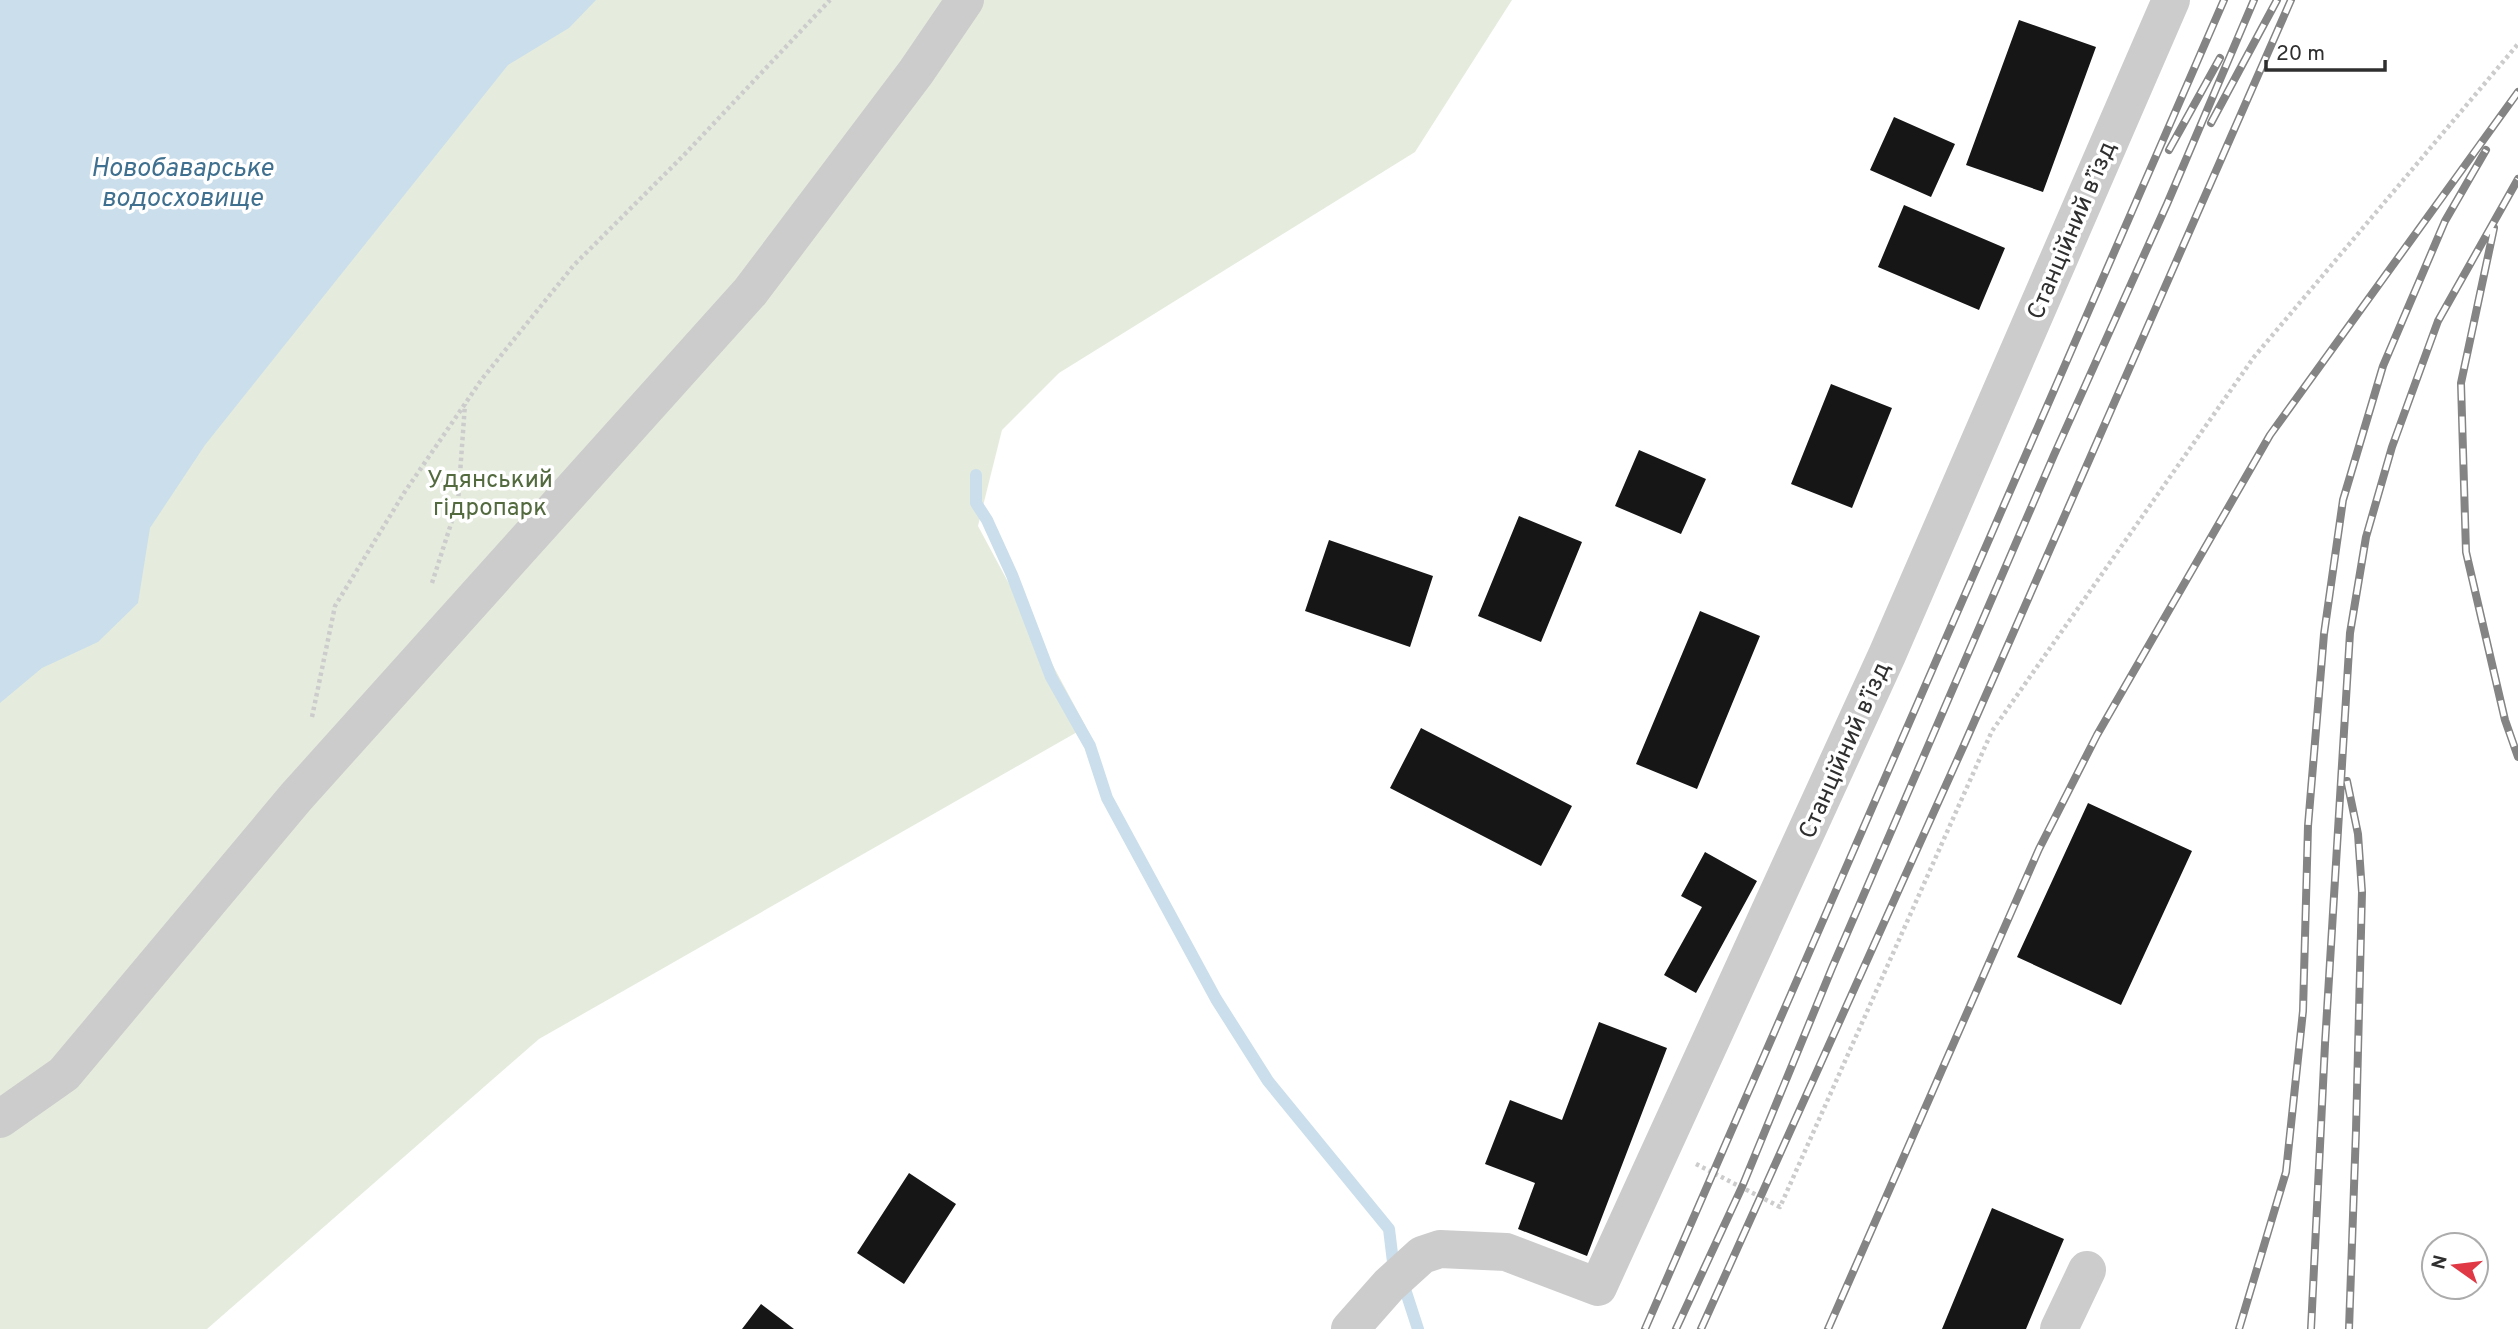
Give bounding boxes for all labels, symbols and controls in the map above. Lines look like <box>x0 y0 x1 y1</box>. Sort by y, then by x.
scale bar <box>2266 28 2385 72</box>
text: 20 m <box>2276 41 2325 68</box>
street label: Станційний в’їзд <box>2022 137 2124 324</box>
water label: Новобаварське водосховище <box>91 153 274 216</box>
park label: Удянський гідропарк <box>427 466 553 524</box>
street label: Станційний в’їзд <box>1793 658 1898 844</box>
north arrow <box>2420 1231 2490 1301</box>
text: N <box>2427 1253 2454 1272</box>

